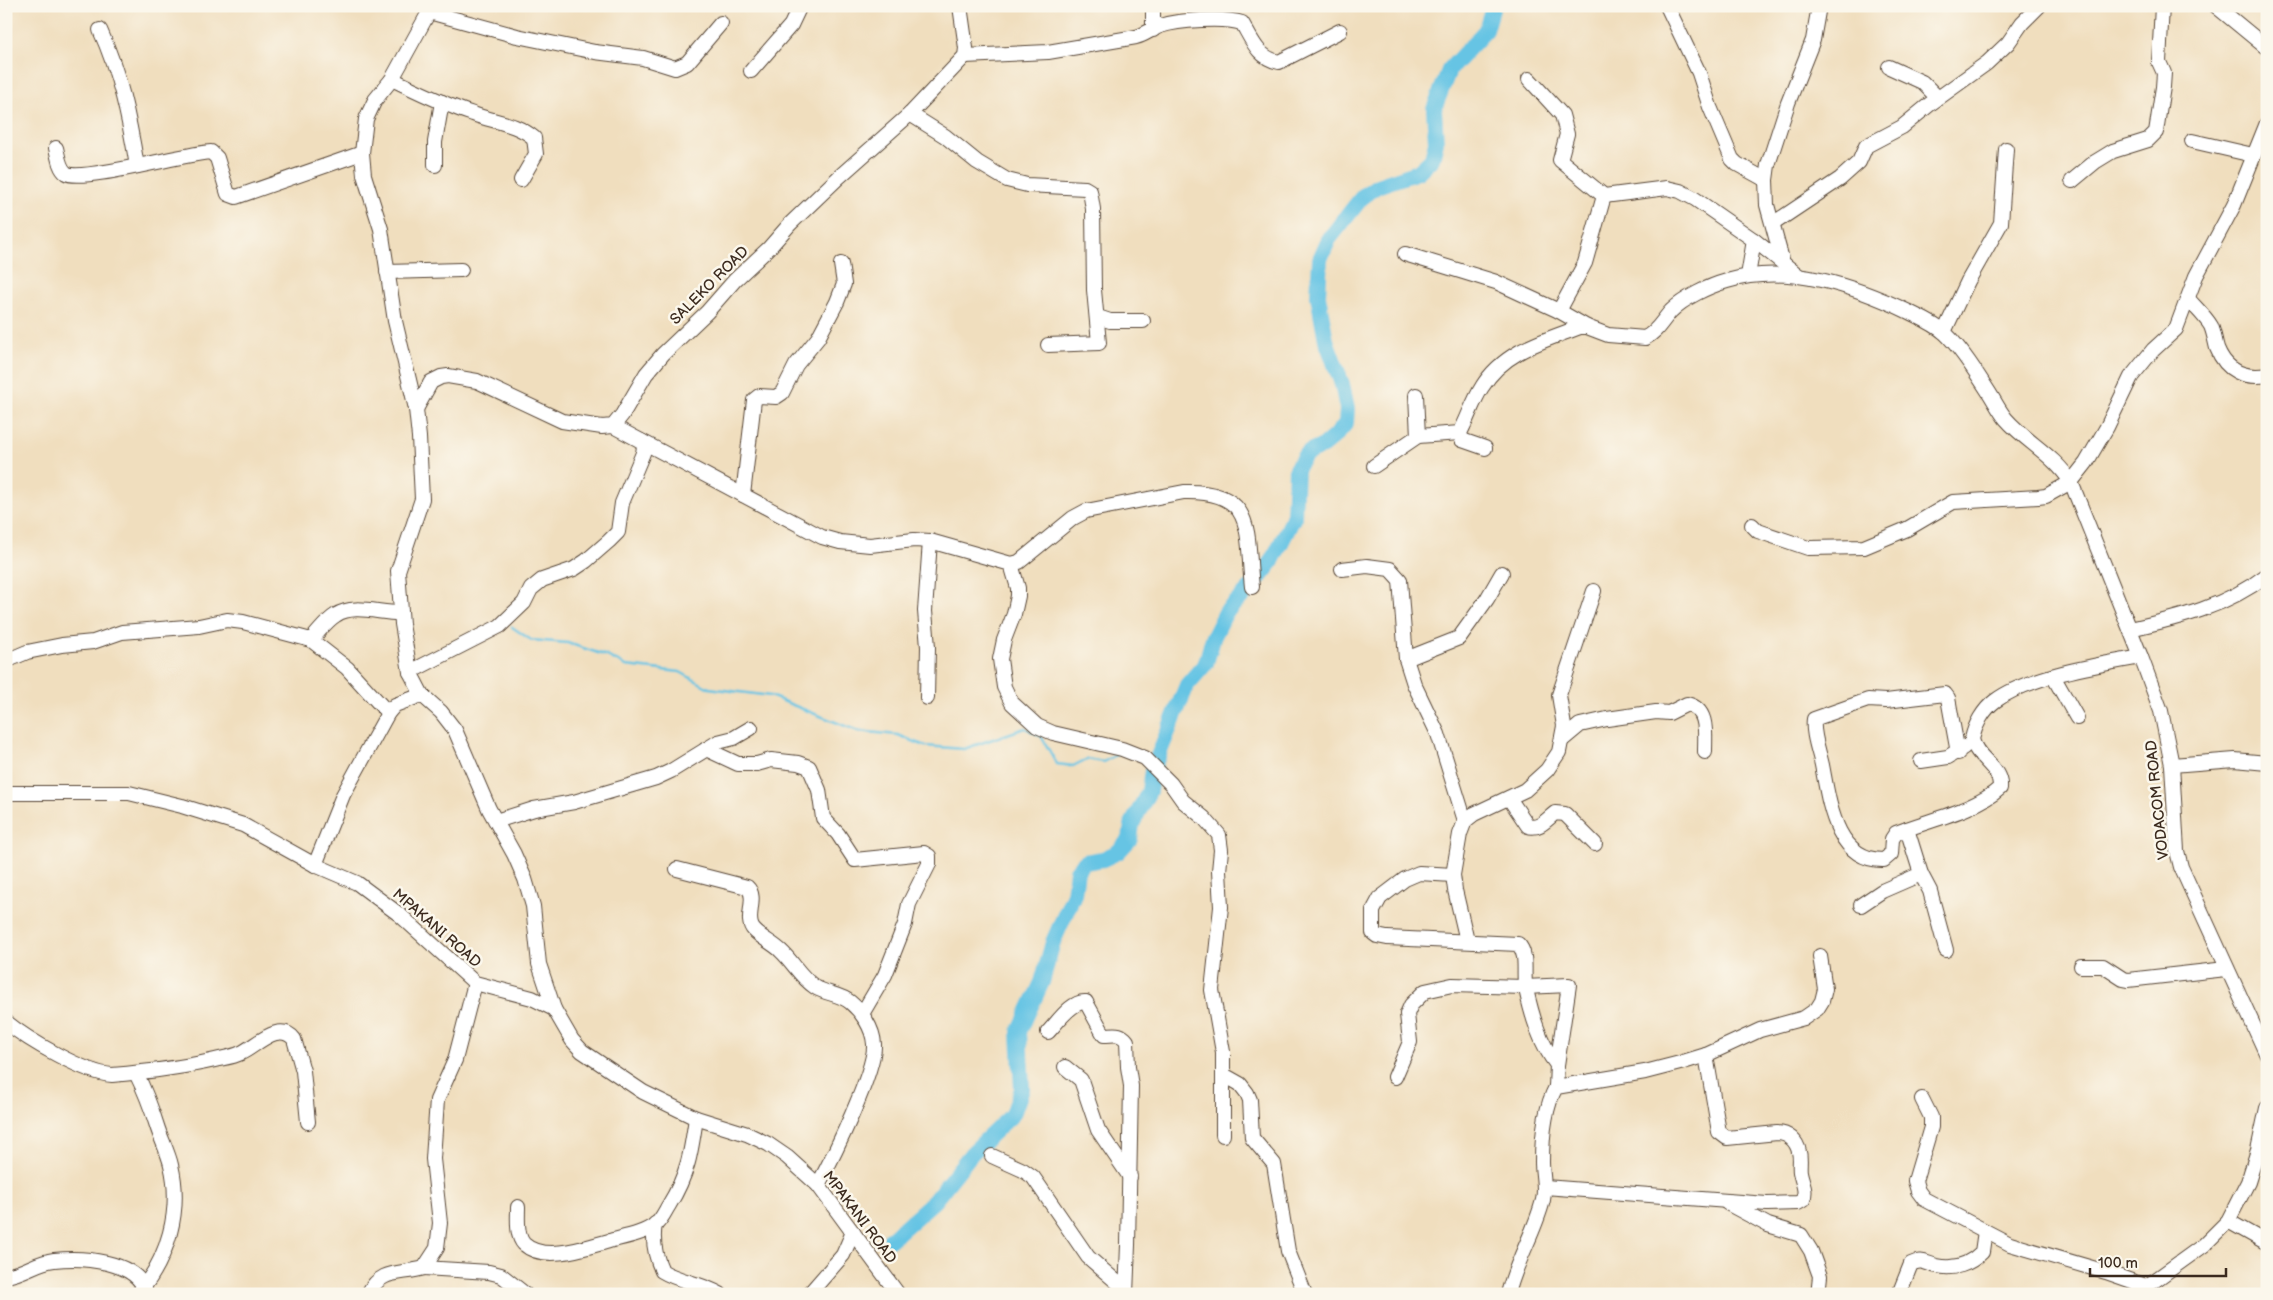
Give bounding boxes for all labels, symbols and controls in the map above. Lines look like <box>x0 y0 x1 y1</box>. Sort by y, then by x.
street label: SALEKO ROAD <box>666 242 753 329</box>
street label: VODACOM ROAD <box>2142 739 2173 861</box>
street label: MPAKANI ROAD <box>389 885 485 972</box>
street label: MPAKANI ROAD <box>819 1167 901 1267</box>
scale bar <box>2090 1245 2227 1277</box>
text: 100 m <box>2098 1254 2138 1273</box>

